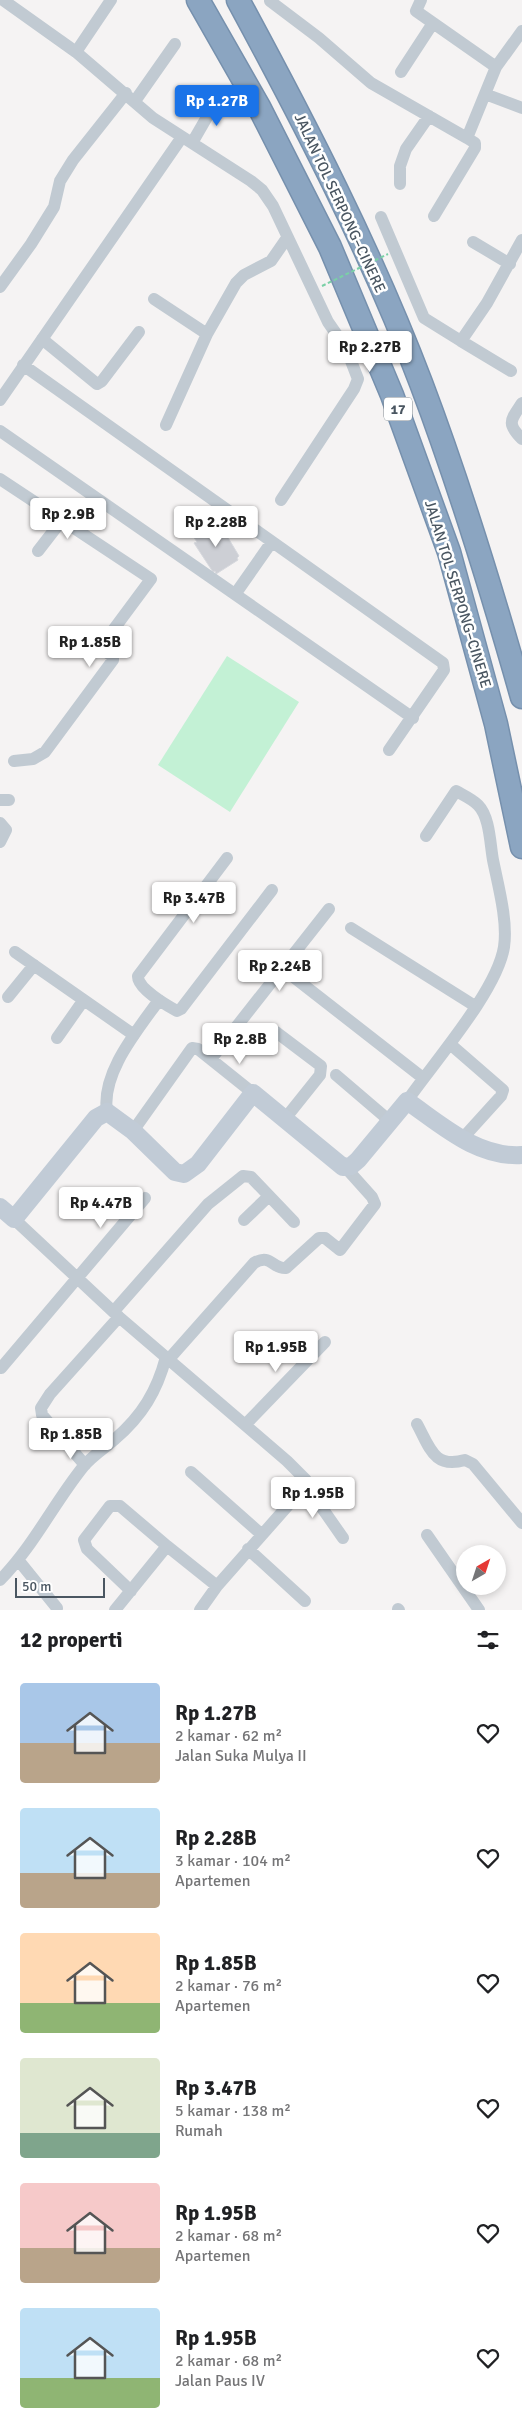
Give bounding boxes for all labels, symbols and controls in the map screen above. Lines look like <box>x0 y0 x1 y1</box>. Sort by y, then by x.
pin: Rp 1.27B <box>165 84 269 127</box>
text: Rp 1.27B <box>186 91 248 111</box>
street label: JALAN TOL SERPONG–CINERE <box>291 111 389 295</box>
pin: Rp 2.27B <box>318 330 422 373</box>
text: Rp 2.27B <box>339 337 401 357</box>
road number: 17 <box>384 398 412 420</box>
pin: Rp 2.9B <box>22 498 114 540</box>
street label: JALAN TOL SERPONG–CINERE <box>421 498 495 690</box>
text: Rp 2.9B <box>41 504 95 524</box>
pin: Rp 2.28B <box>164 506 268 548</box>
text: Rp 2.28B <box>185 512 247 532</box>
pin: Rp 1.85B <box>38 626 142 668</box>
text: Rp 1.85B <box>59 632 121 652</box>
pin: Rp 3.47B <box>142 882 246 924</box>
text: Rp 3.47B <box>163 888 225 908</box>
pin: Rp 2.24B <box>228 950 332 992</box>
text: Rp 2.24B <box>249 956 311 976</box>
pin: Rp 2.8B <box>194 1022 286 1065</box>
text: Rp 2.8B <box>213 1029 267 1049</box>
pin: Rp 4.47B <box>49 1186 153 1229</box>
text: Rp 4.47B <box>70 1193 132 1213</box>
pin: Rp 1.95B <box>224 1330 328 1373</box>
text: Rp 1.95B <box>245 1337 307 1357</box>
pin: Rp 1.85B <box>19 1418 123 1460</box>
text: Rp 1.85B <box>40 1424 102 1444</box>
pin: Rp 1.95B <box>261 1476 365 1519</box>
text: Rp 1.95B <box>282 1483 344 1503</box>
north arrow <box>456 1545 506 1595</box>
map controls <box>456 1545 506 1595</box>
scale bar <box>15 1575 105 1598</box>
text: 50 m <box>22 1578 51 1595</box>
icon: filters <box>474 1626 502 1654</box>
text: 12 properti <box>20 1627 123 1653</box>
text: Rp 1.27B <box>175 1700 257 1726</box>
icon: home <box>60 1703 120 1763</box>
icon: heart <box>474 1719 502 1747</box>
text: 2 kamar · 62 m² <box>175 1726 282 1746</box>
text: Jalan Suka Mulya II <box>175 1746 307 1766</box>
text: Rp 2.28B <box>175 1825 257 1851</box>
icon: home <box>60 1828 120 1888</box>
icon: heart <box>474 1844 502 1872</box>
text: 3 kamar · 104 m² <box>175 1851 291 1871</box>
text: Apartemen <box>175 1871 251 1891</box>
text: Rp 1.85B <box>175 1950 257 1976</box>
icon: home <box>60 1953 120 2013</box>
icon: heart <box>474 1969 502 1997</box>
text: 2 kamar · 76 m² <box>175 1976 282 1996</box>
text: Apartemen <box>175 1996 251 2016</box>
text: Rp 3.47B <box>175 2075 257 2101</box>
icon: home <box>60 2078 120 2138</box>
icon: heart <box>474 2094 502 2122</box>
text: 5 kamar · 138 m² <box>175 2101 291 2121</box>
text: Rumah <box>175 2121 223 2141</box>
text: Rp 1.95B <box>175 2200 257 2226</box>
icon: home <box>60 2203 120 2263</box>
icon: heart <box>474 2219 502 2247</box>
text: 2 kamar · 68 m² <box>175 2226 282 2246</box>
text: Apartemen <box>175 2246 251 2266</box>
text: Rp 1.95B <box>175 2325 257 2351</box>
icon: home <box>60 2328 120 2388</box>
icon: heart <box>474 2344 502 2372</box>
text: 2 kamar · 68 m² <box>175 2351 282 2371</box>
text: Jalan Paus IV <box>175 2371 265 2391</box>

